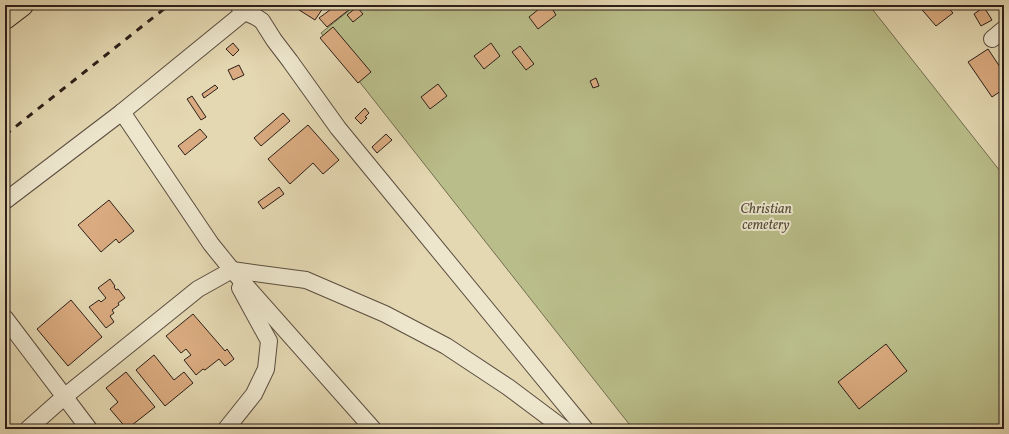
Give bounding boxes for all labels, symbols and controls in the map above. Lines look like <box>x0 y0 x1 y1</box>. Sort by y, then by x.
park label: Christian cemetery <box>740 200 792 235</box>

